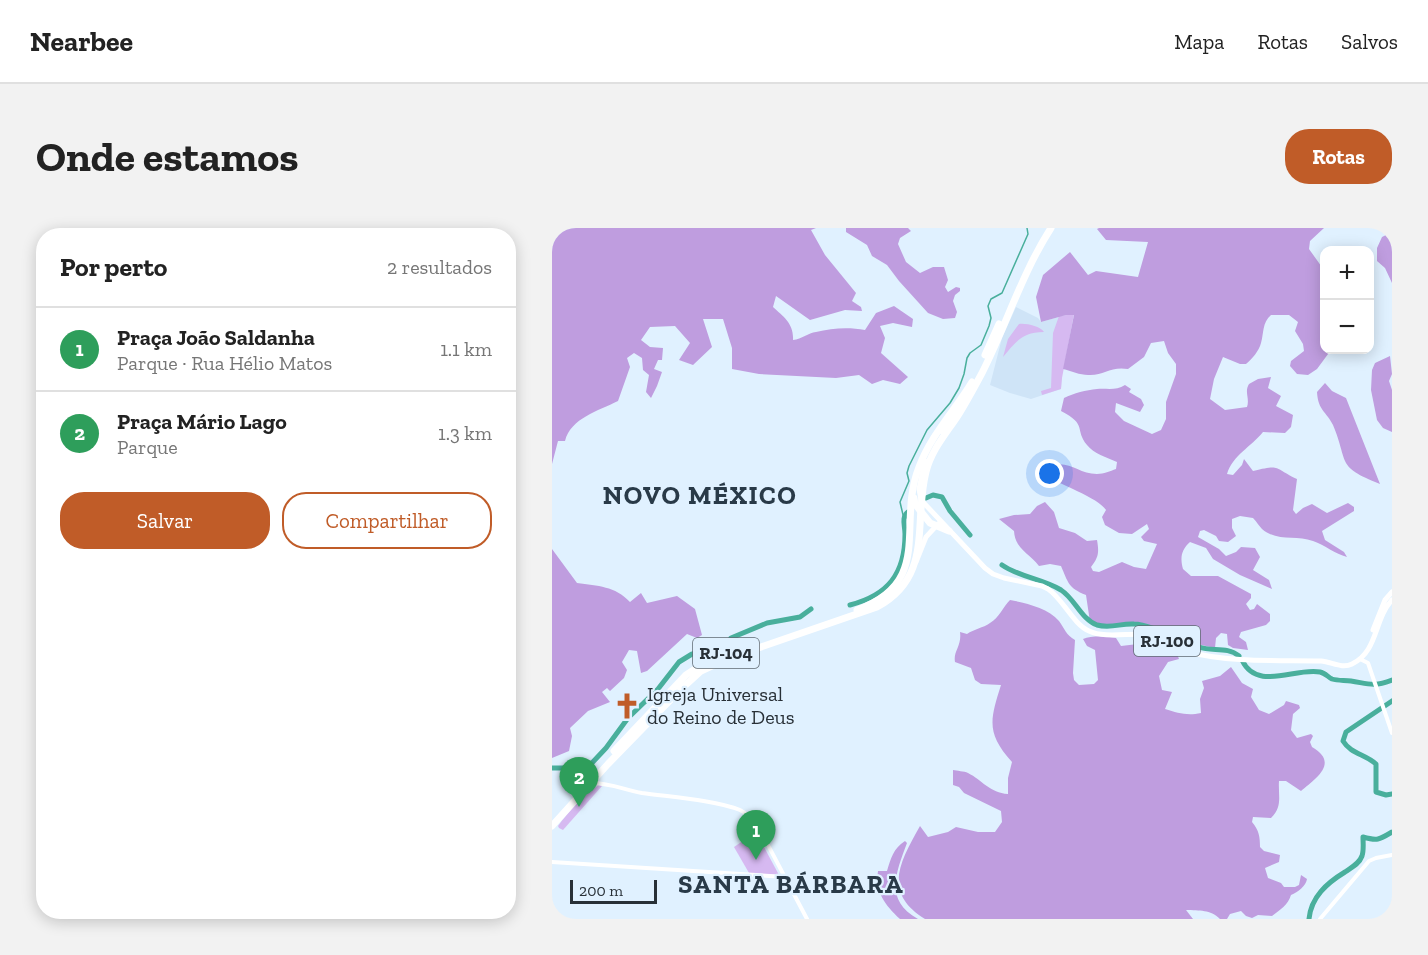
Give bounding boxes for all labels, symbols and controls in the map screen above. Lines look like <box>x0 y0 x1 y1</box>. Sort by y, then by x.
text: Nearbee <box>30 25 133 58</box>
text: Mapa <box>1174 29 1224 54</box>
text: Rotas <box>1257 29 1308 54</box>
text: Salvos <box>1341 29 1398 54</box>
button: Rotas <box>1285 129 1392 184</box>
text: Onde estamos <box>36 131 298 182</box>
map controls <box>1320 246 1374 354</box>
button: + <box>1320 246 1374 300</box>
text: Por perto <box>60 251 167 283</box>
text: 2 resultados <box>387 255 492 279</box>
button: − <box>1320 300 1374 354</box>
text: Praça João Saldanha <box>117 324 315 351</box>
text: 1 <box>75 337 84 361</box>
text: 1.1 km <box>440 337 492 361</box>
text: Parque · Rua Hélio Matos <box>117 351 332 375</box>
text: Praça Mário Lago <box>117 408 287 435</box>
text: 2 <box>74 421 85 445</box>
text: 1.3 km <box>438 421 492 445</box>
text: Parque <box>117 435 178 459</box>
your location <box>1035 459 1064 488</box>
district label: NOVO MÉXICO <box>603 479 797 511</box>
button: Salvar <box>60 492 270 549</box>
button: Compartilhar <box>282 492 492 549</box>
road number: RJ-100 <box>1134 626 1200 656</box>
road number: RJ-104 <box>693 638 759 668</box>
place label: Igreja Universal do Reino de Deus <box>647 682 795 729</box>
church icon: Igreja Universal do Reino de Deus <box>612 691 642 721</box>
pin: 2 <box>560 758 598 807</box>
pin: 1 <box>736 810 776 860</box>
district label: SANTA BÁRBARA <box>678 868 904 900</box>
scale bar <box>570 877 657 904</box>
text: 200 m <box>579 881 623 900</box>

